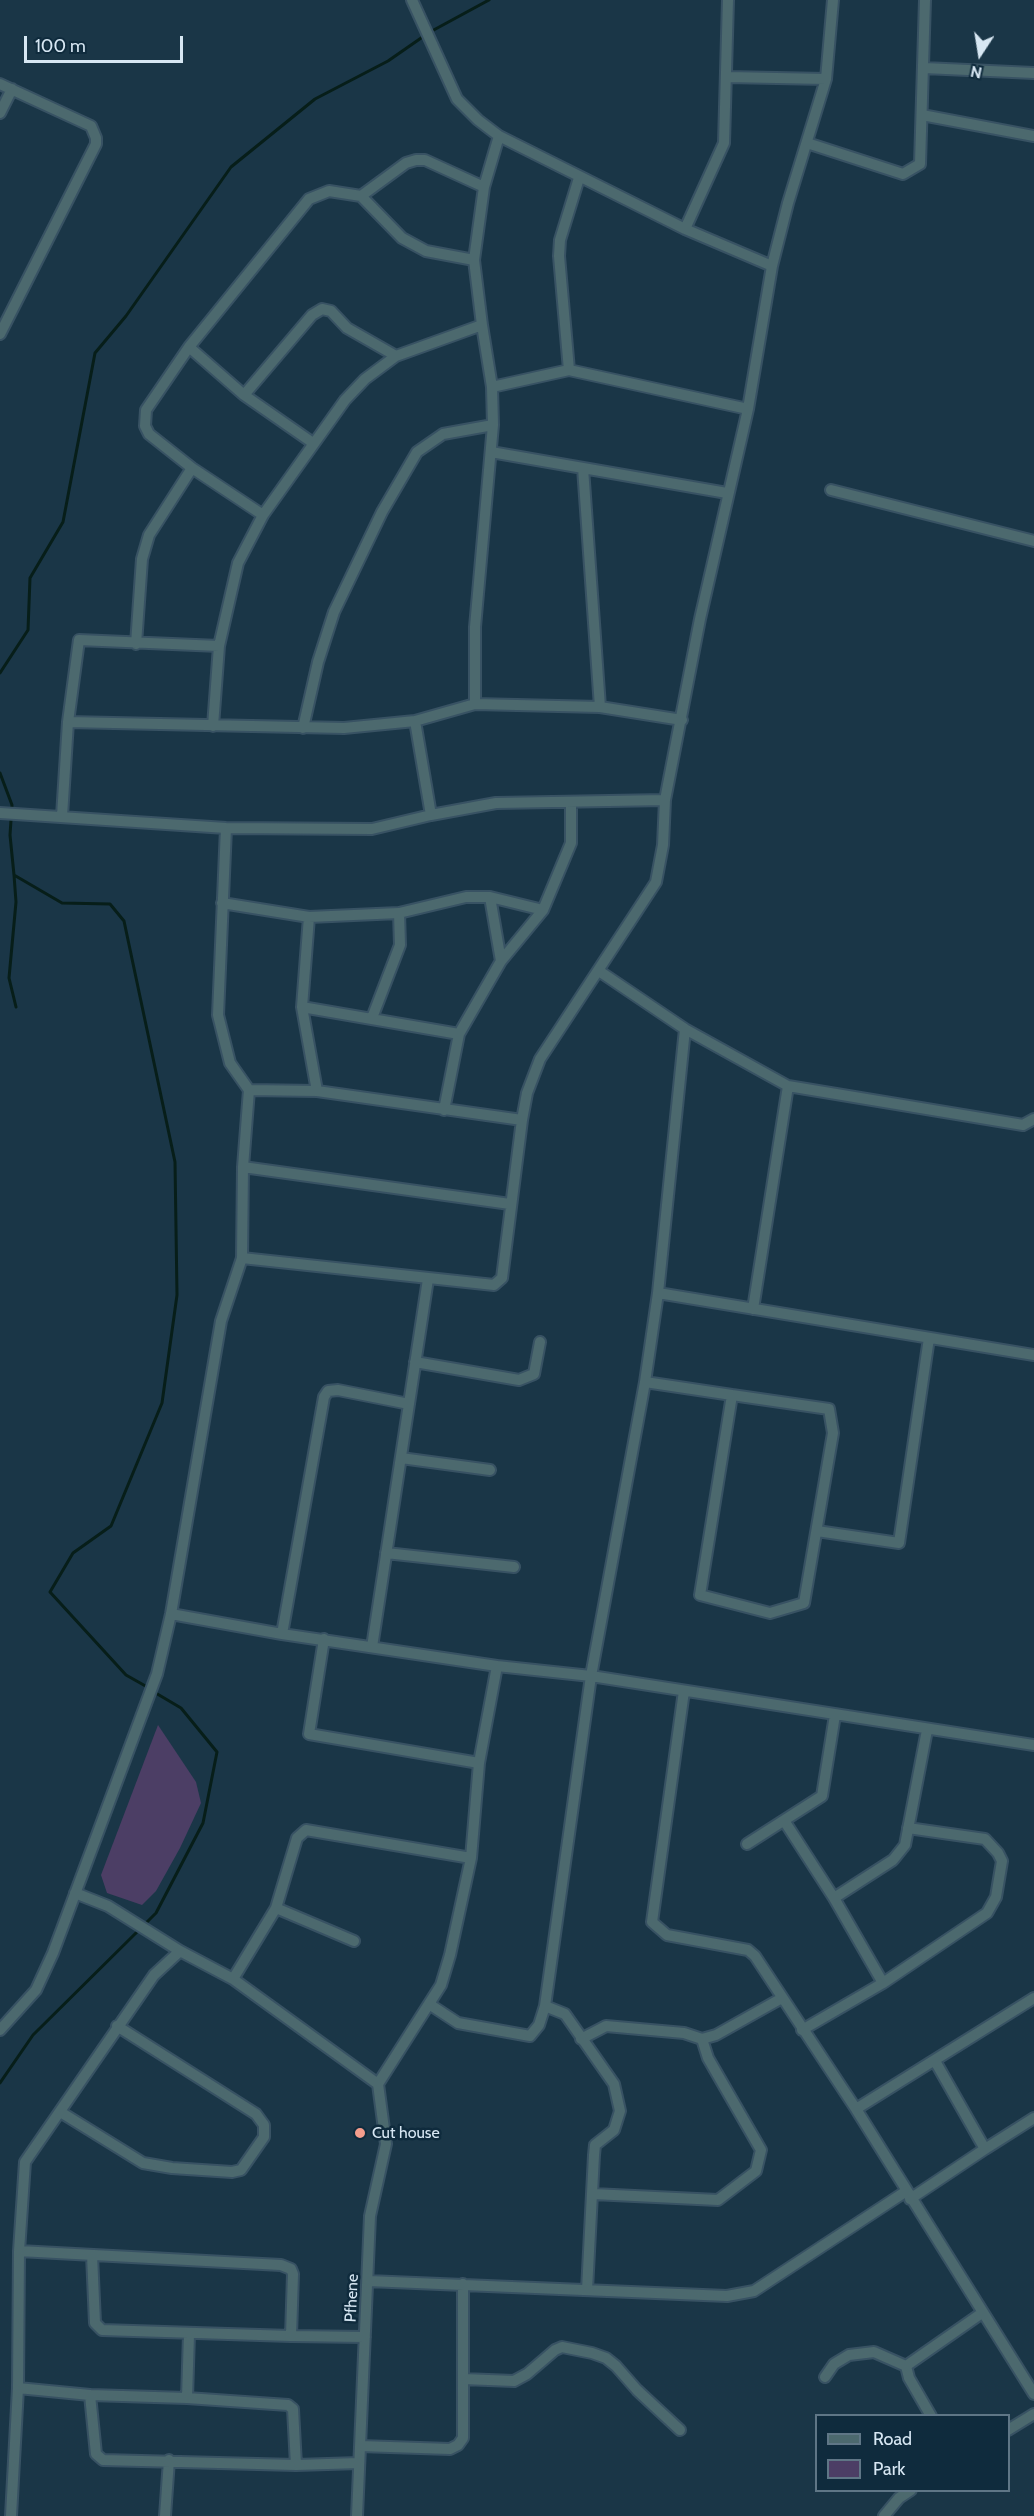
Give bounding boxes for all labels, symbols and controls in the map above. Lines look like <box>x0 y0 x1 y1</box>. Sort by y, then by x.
scale bar <box>27 24 186 62</box>
north arrow <box>950 24 1010 84</box>
text: 100 m <box>35 35 86 57</box>
text: N <box>969 62 984 83</box>
place label: Cut house <box>372 2123 440 2143</box>
marker: Cut house <box>353 2126 367 2140</box>
street label: Pfhene <box>341 2273 363 2323</box>
legend <box>815 2414 1010 2492</box>
text: Road <box>873 2428 912 2450</box>
text: Park <box>873 2458 905 2480</box>

